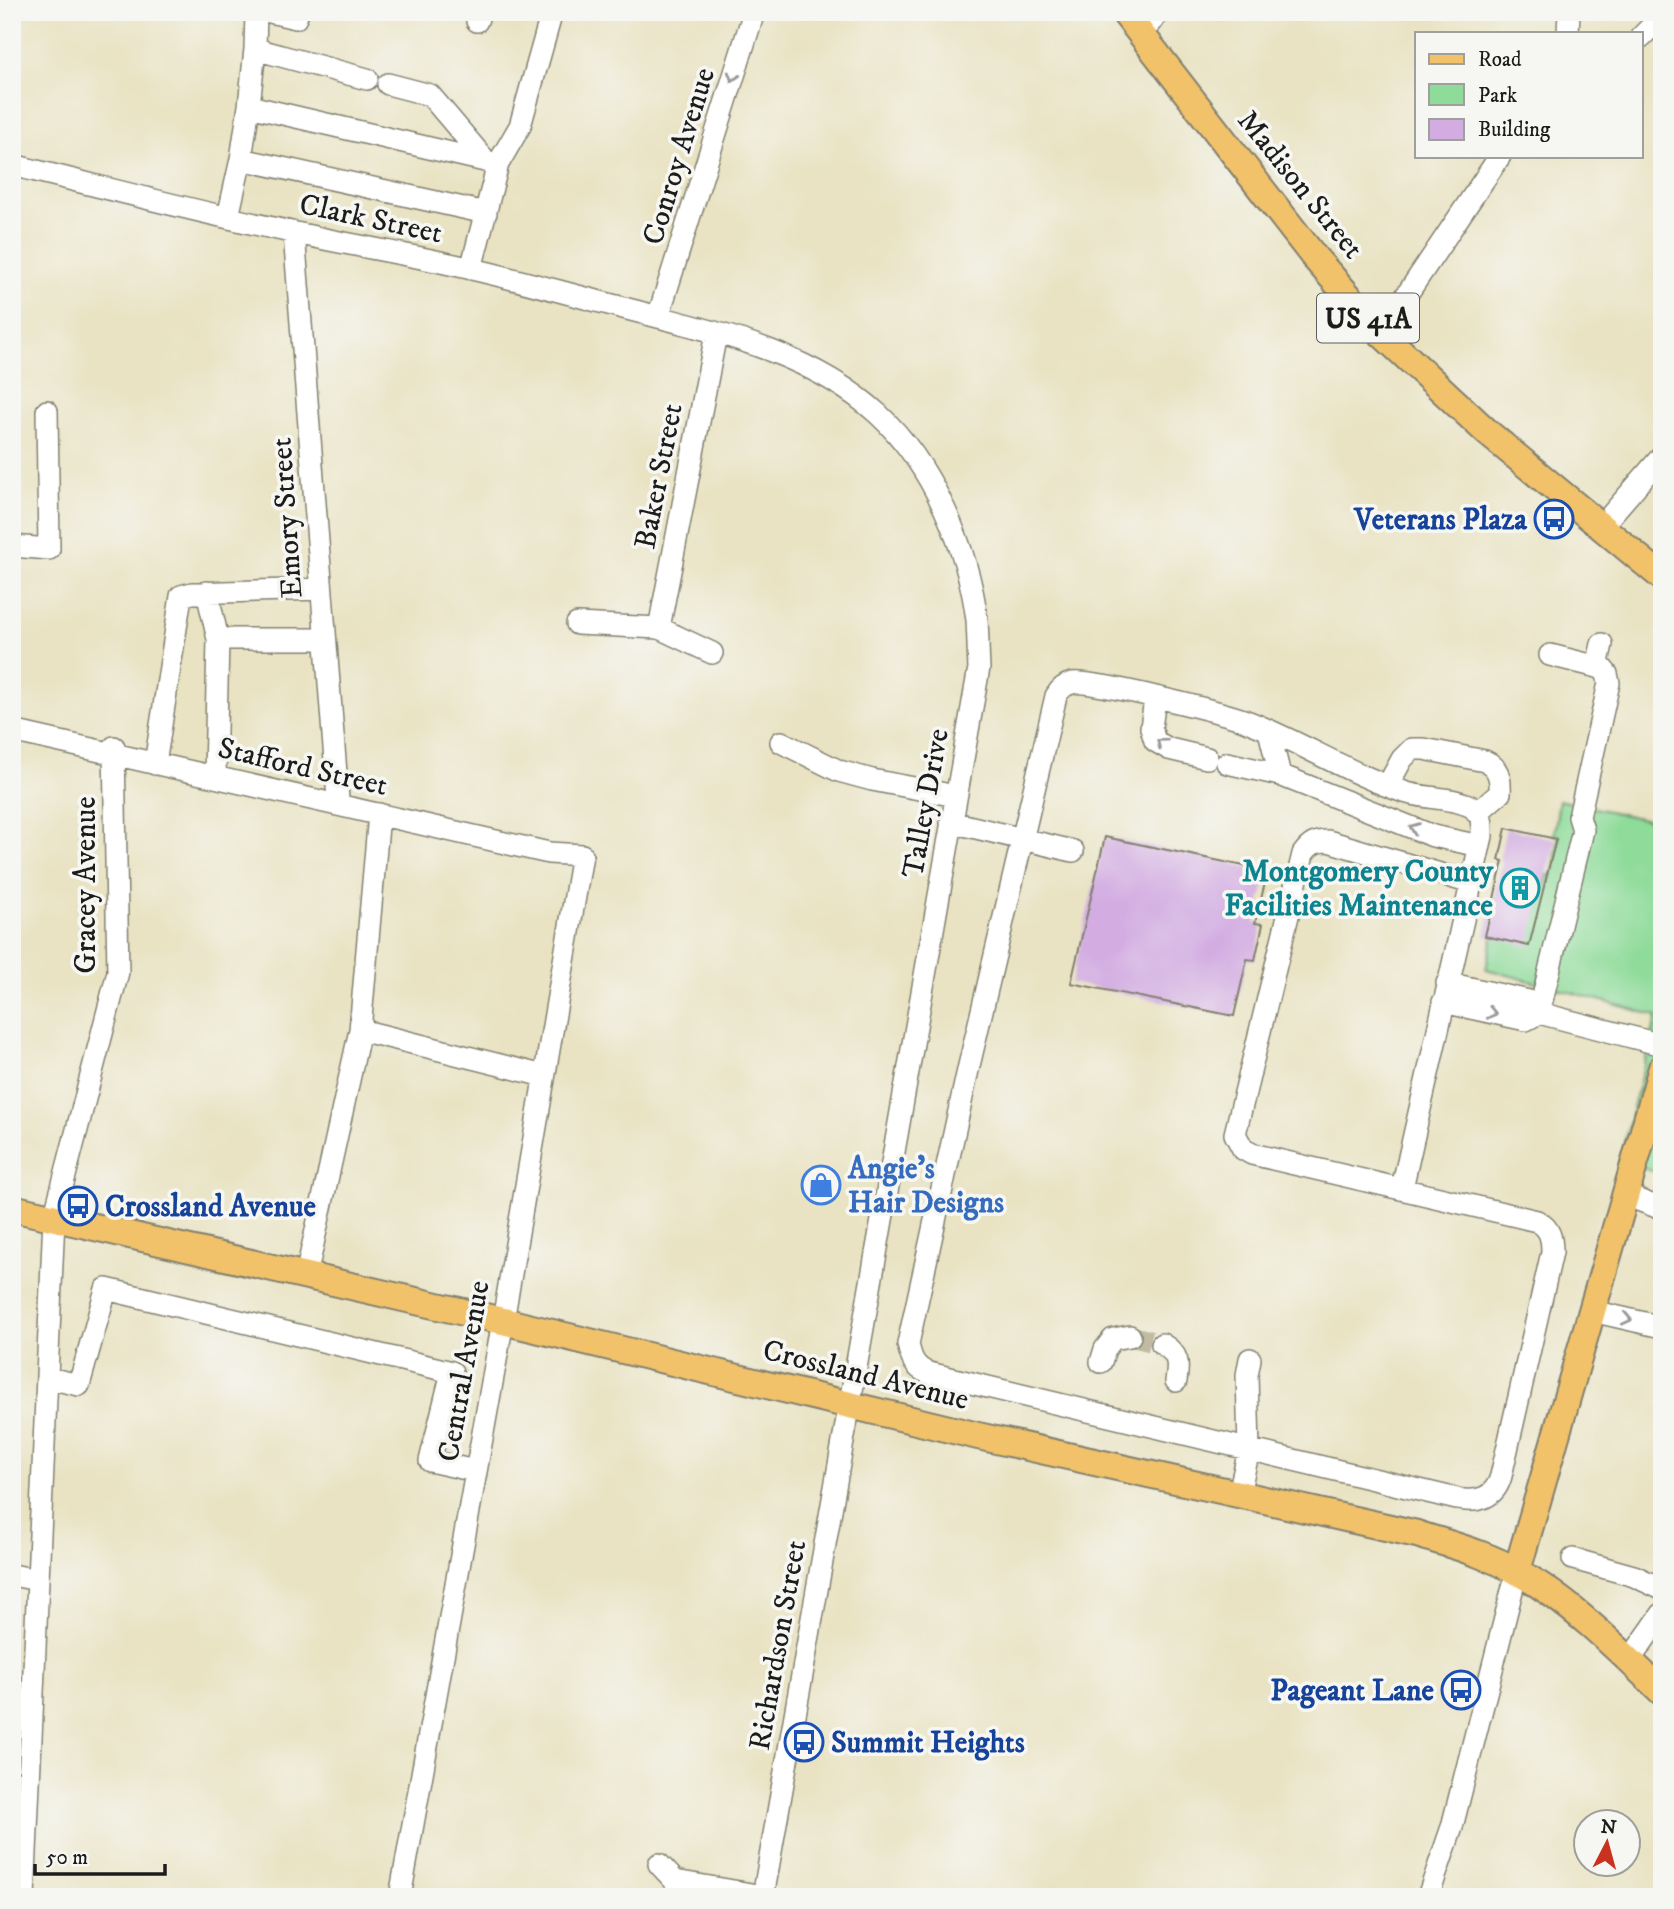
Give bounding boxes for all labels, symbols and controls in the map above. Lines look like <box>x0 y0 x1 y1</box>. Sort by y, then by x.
legend <box>1415 32 1642 158</box>
text: Road <box>1478 47 1522 73</box>
street label: Conroy Avenue <box>635 63 724 249</box>
one-way arrow <box>727 71 742 83</box>
text: Park <box>1478 83 1518 109</box>
street label: Madison Street <box>1229 103 1371 267</box>
text: Building <box>1478 117 1551 143</box>
street label: Clark Street <box>296 186 445 253</box>
road number: US 41A <box>1317 294 1419 342</box>
street label: Baker Street <box>627 400 692 552</box>
street label: Emory Street <box>263 436 312 599</box>
bus stop icon: Veterans Plaza <box>1533 498 1575 540</box>
place label: Veterans Plaza <box>1353 502 1528 539</box>
street label: Talley Drive <box>895 726 958 881</box>
street label: Stafford Street <box>214 730 391 805</box>
one-way arrow <box>1157 738 1169 751</box>
street label: Gracey Avenue <box>68 796 105 974</box>
one-way arrow <box>1409 823 1421 837</box>
place label: Montgomery County Facilities Maintenance <box>1224 854 1494 925</box>
building icon: Montgomery County Facilities Maintenance <box>1499 867 1541 909</box>
one-way arrow <box>1486 1004 1498 1019</box>
place label: Angie's Hair Designs <box>847 1151 1004 1222</box>
shop icon: Angie's Hair Designs <box>800 1164 842 1206</box>
bus stop icon: Crossland Avenue <box>57 1185 99 1227</box>
place label: Crossland Avenue <box>105 1189 316 1226</box>
street label: Central Avenue <box>430 1278 499 1465</box>
one-way arrow <box>1621 1311 1633 1325</box>
street label: Crossland Avenue <box>759 1332 972 1419</box>
street label: Richardson Street <box>742 1537 815 1753</box>
bus stop icon: Pageant Lane <box>1440 1669 1482 1711</box>
place label: Pageant Lane <box>1270 1673 1435 1710</box>
bus stop icon: Summit Heights <box>783 1721 825 1763</box>
place label: Summit Heights <box>831 1725 1025 1762</box>
north arrow <box>1572 1808 1642 1878</box>
text: N <box>1600 1815 1618 1840</box>
scale bar <box>35 1832 164 1876</box>
text: 50 m <box>46 1845 88 1871</box>

